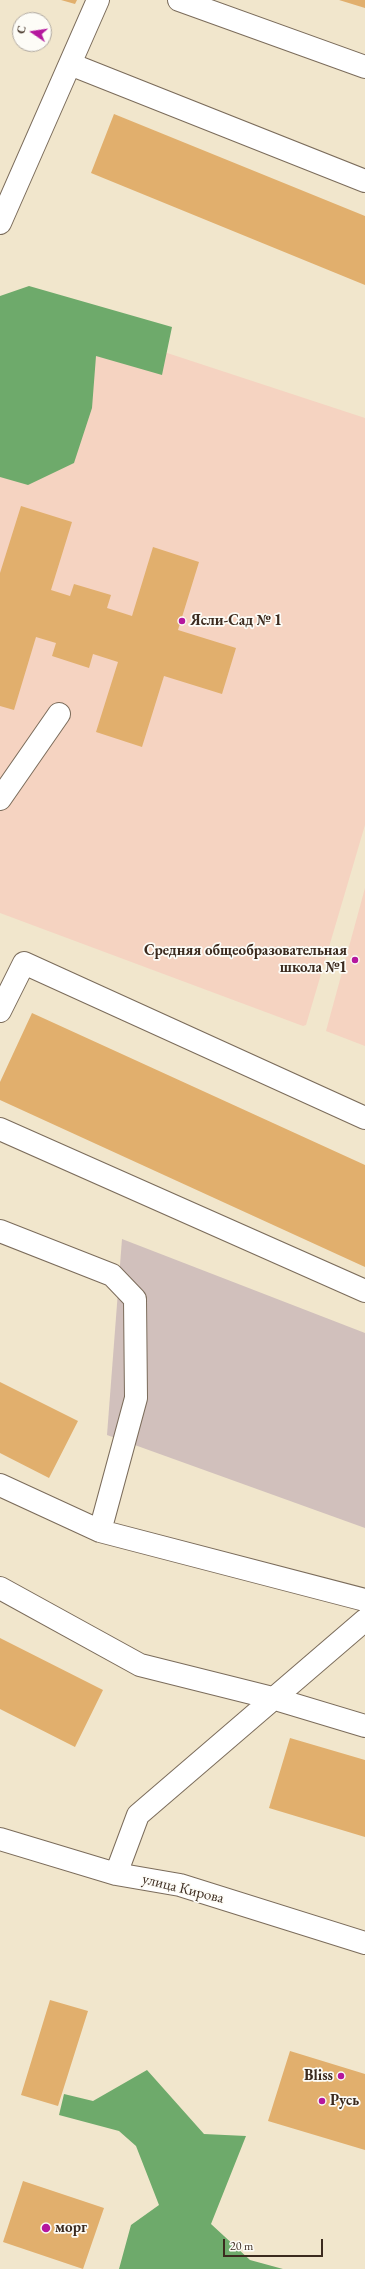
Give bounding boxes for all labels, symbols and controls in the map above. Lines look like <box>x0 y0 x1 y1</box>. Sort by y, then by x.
north arrow <box>12 12 52 52</box>
text: С <box>14 24 29 35</box>
place label: Ясли-Сад № 1 <box>190 612 282 630</box>
marker: Ясли-Сад № 1 <box>177 616 187 626</box>
place label: Средняя общеобразовательная школа №1 <box>144 942 347 977</box>
marker: Средняя общеобразовательная школа №1 <box>350 955 360 965</box>
street label: улица Кирова <box>140 1870 226 1908</box>
place label: Bliss <box>304 2067 333 2085</box>
marker: Bliss <box>336 2071 346 2081</box>
place label: Русь <box>330 2092 359 2110</box>
marker: Русь <box>317 2096 327 2106</box>
place label: морг <box>55 2219 87 2237</box>
marker: морг <box>40 2222 52 2234</box>
scale bar <box>225 2231 325 2257</box>
text: 20 m <box>230 2238 253 2254</box>

